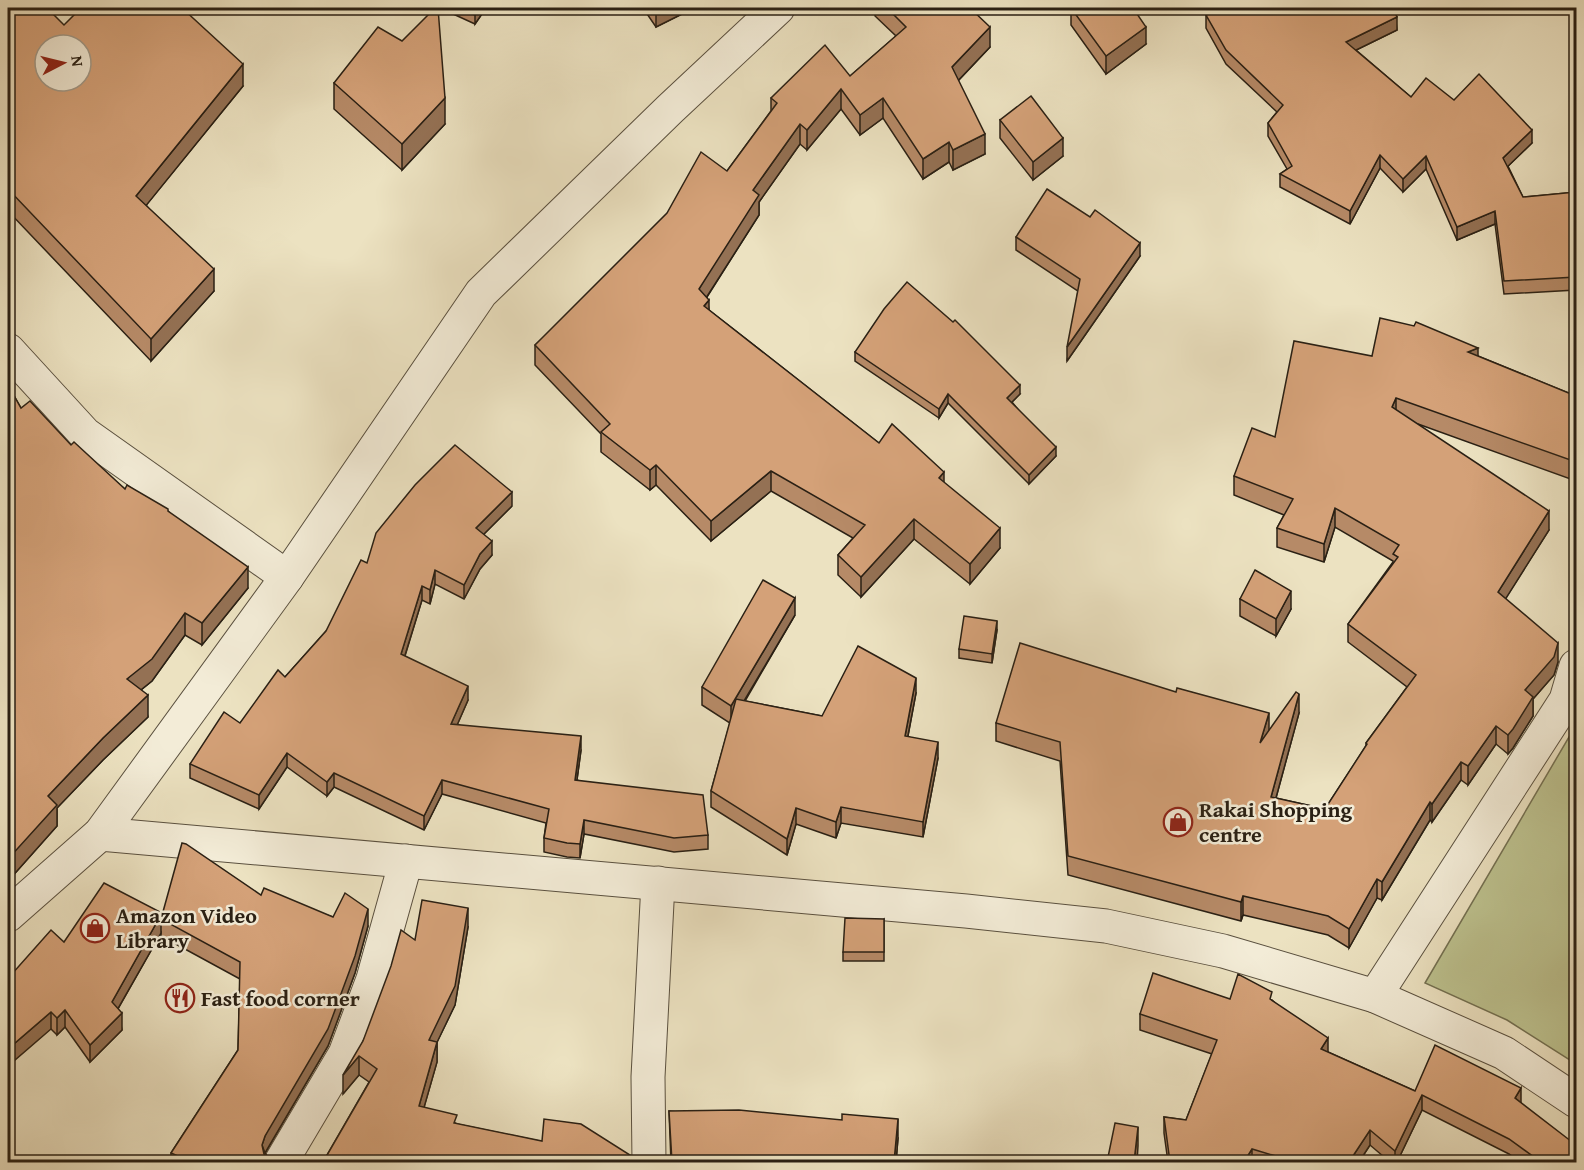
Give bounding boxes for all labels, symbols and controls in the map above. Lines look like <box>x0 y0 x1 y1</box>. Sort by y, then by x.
north arrow <box>33 33 93 93</box>
text: N <box>65 54 90 68</box>
place label: Rakai Shopping centre <box>1199 793 1352 850</box>
shop icon: Rakai Shopping centre <box>1162 806 1194 838</box>
place label: Amazon Video Library <box>116 899 257 956</box>
shop icon: Amazon Video Library <box>79 912 111 944</box>
restaurant icon: Fast food corner <box>164 982 196 1014</box>
place label: Fast food corner <box>201 982 360 1014</box>

